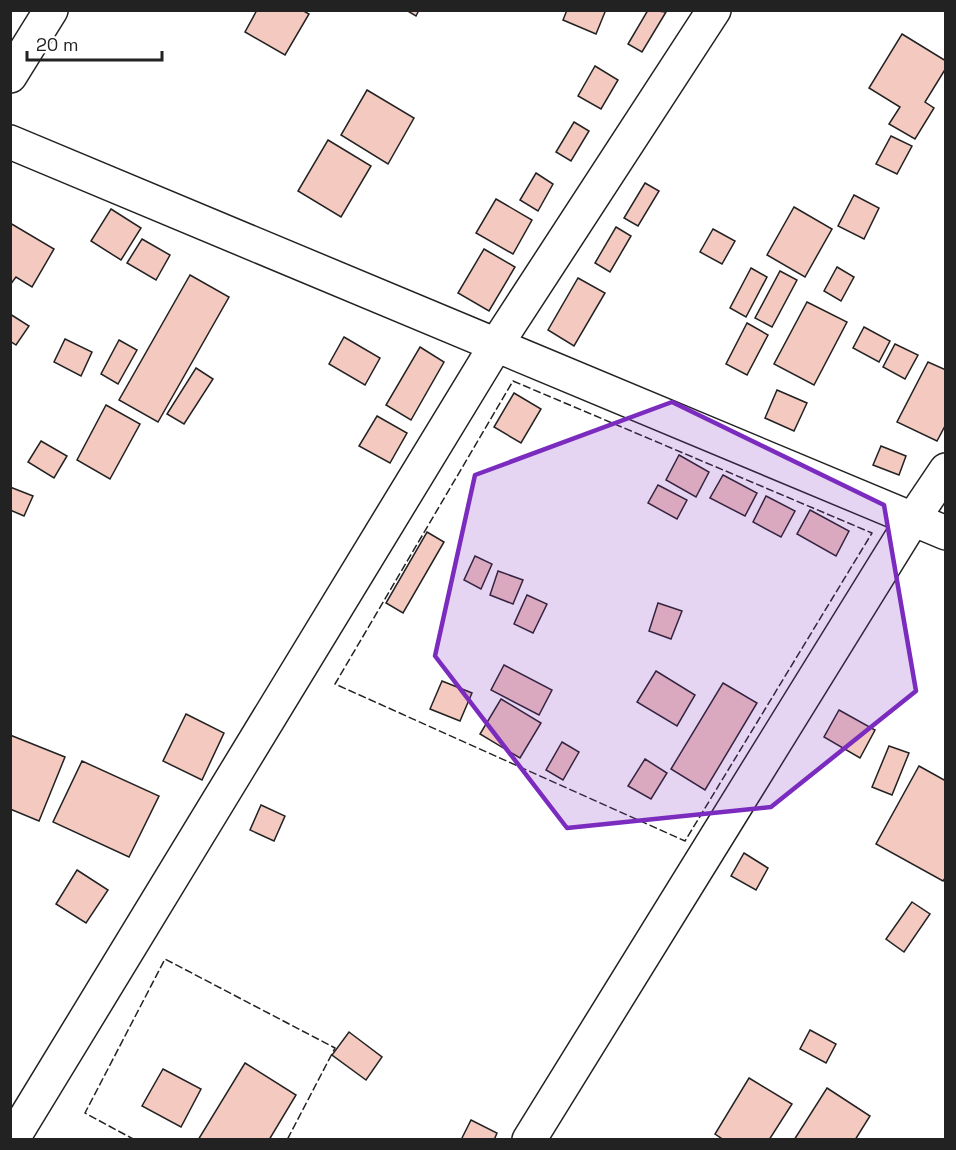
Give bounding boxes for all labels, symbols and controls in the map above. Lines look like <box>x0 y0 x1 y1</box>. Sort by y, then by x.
scale bar <box>27 24 162 62</box>
text: 20 m <box>36 33 79 56</box>

